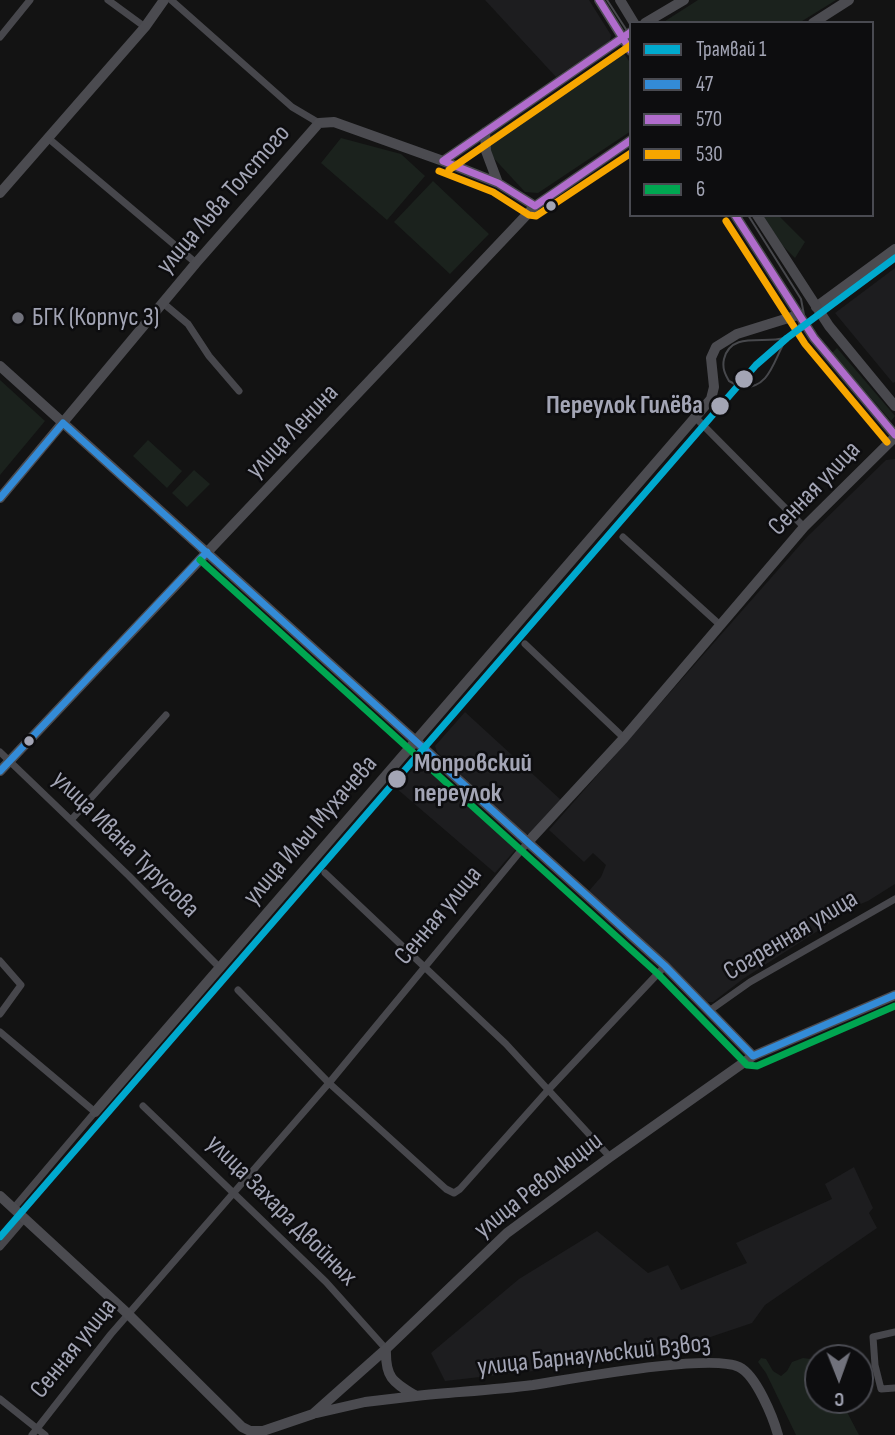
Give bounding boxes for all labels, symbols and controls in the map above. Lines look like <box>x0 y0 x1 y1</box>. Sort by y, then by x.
legend <box>629 21 874 217</box>
text: Трамвай 1 <box>696 37 766 62</box>
text: 47 <box>696 72 713 97</box>
text: 570 <box>696 107 722 132</box>
street label: улица Льва Толстого <box>151 119 297 281</box>
text: 530 <box>696 142 723 167</box>
text: 6 <box>696 177 705 202</box>
unlabelled marker <box>544 199 558 213</box>
place label: БГК (Корпус 3) <box>32 302 159 334</box>
marker: БГК (Корпус 3) <box>10 310 26 326</box>
unlabelled marker <box>733 368 755 390</box>
street label: улица Ленина <box>240 378 346 486</box>
place label: Переулок Гилёва <box>546 390 703 422</box>
marker: Переулок Гилёва <box>709 395 731 417</box>
street label: Сенная улица <box>762 435 868 543</box>
unlabelled marker <box>22 734 36 748</box>
place label: Мопровский переулок <box>414 748 532 810</box>
street label: улица Ильи Мухачева <box>237 750 385 912</box>
street label: улица Ивана Турусова <box>45 765 205 925</box>
marker: Мопровский переулок <box>386 768 408 790</box>
street label: Сенная улица <box>389 860 489 972</box>
street label: Согренная улица <box>718 884 864 988</box>
street label: улица Революции <box>469 1126 609 1246</box>
street label: улица Захара Двойных <box>199 1129 363 1293</box>
street label: Сенная улица <box>24 1293 124 1405</box>
street label: улица Барнаульский Взвоз <box>476 1328 712 1384</box>
north arrow <box>804 1344 874 1414</box>
text: С <box>834 1387 844 1410</box>

